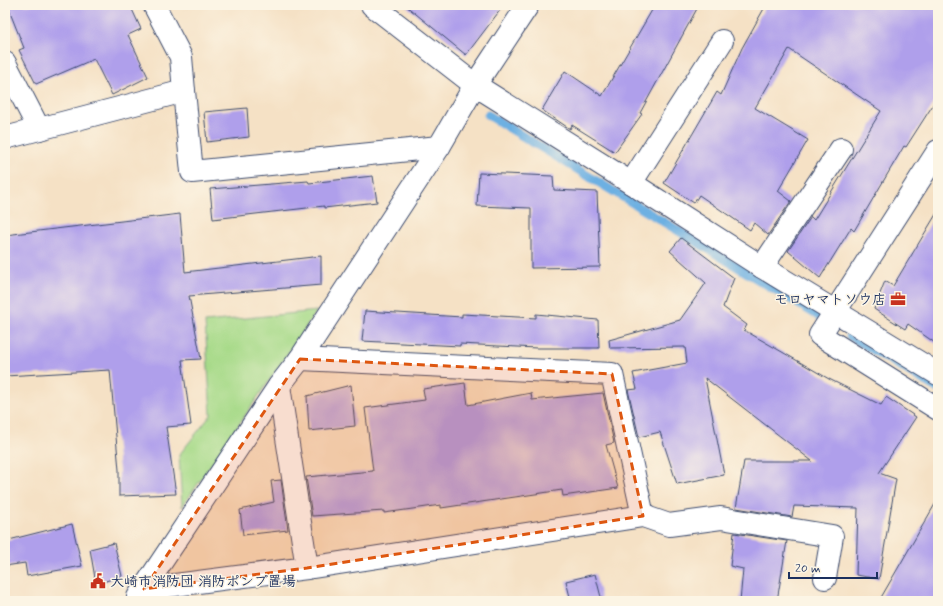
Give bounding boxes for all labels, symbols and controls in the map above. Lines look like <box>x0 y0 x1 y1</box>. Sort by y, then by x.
office icon: モロヤマトソウ店 <box>889 290 907 308</box>
place label: モロヤマトソウ店 <box>774 291 886 309</box>
scale bar <box>789 554 877 580</box>
text: 20 m <box>795 561 821 577</box>
public building icon: 大崎市消防団 消防ポンプ置場 <box>89 572 107 590</box>
place label: 大崎市消防団 消防ポンプ置場 <box>110 573 296 591</box>

